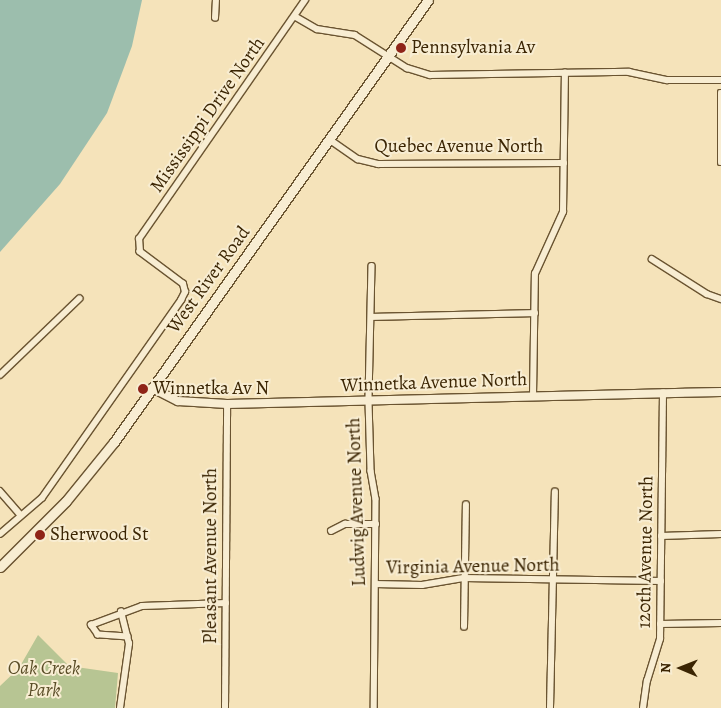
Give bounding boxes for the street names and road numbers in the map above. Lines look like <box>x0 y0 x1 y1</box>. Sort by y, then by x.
street label: Mississippi Drive North <box>146 33 270 197</box>
street label: Quebec Avenue North <box>375 136 543 158</box>
street label: West River Road <box>163 222 255 338</box>
street label: Winnetka Avenue North <box>340 368 528 398</box>
street label: Ludwig Avenue North <box>343 417 371 587</box>
street label: Pleasant Avenue North <box>200 468 222 644</box>
street label: 120th Avenue North <box>633 476 659 628</box>
street label: Virginia Avenue North <box>386 554 560 580</box>

